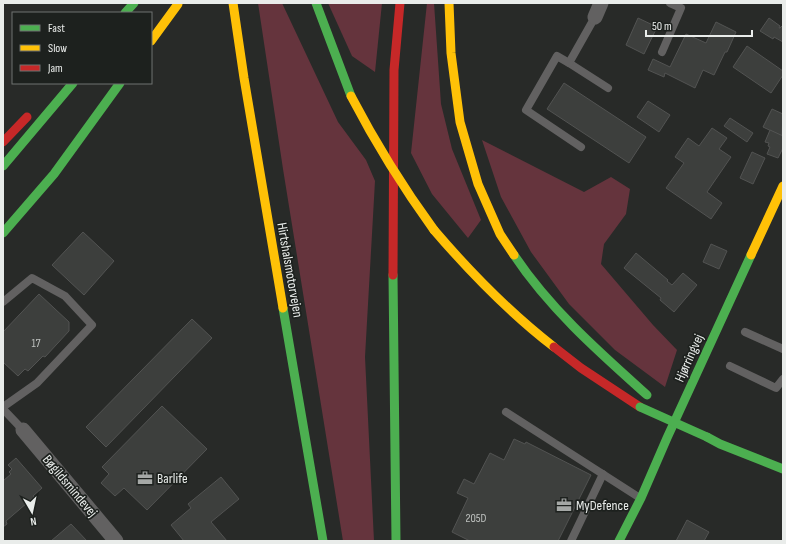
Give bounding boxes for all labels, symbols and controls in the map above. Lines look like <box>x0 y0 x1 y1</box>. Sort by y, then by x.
legend <box>12 12 152 84</box>
scale bar <box>646 12 752 38</box>
text: 50 m <box>652 19 672 34</box>
text: Fast <box>48 21 65 36</box>
text: Slow <box>48 41 67 56</box>
text: Jam <box>47 61 63 76</box>
street label: Hirtshalsmotorvejen <box>273 221 307 319</box>
street label: Hjørringvej <box>671 331 707 385</box>
house number: 17 <box>32 336 41 351</box>
street label: Bøgildsmindevej <box>39 451 101 521</box>
office icon: Barlife <box>136 469 154 487</box>
place label: Barlife <box>157 470 188 487</box>
north arrow <box>12 492 52 532</box>
office icon: MyDefence <box>555 496 573 514</box>
place label: MyDefence <box>576 497 629 514</box>
house number: 205D <box>465 511 487 526</box>
text: N <box>29 515 37 528</box>

